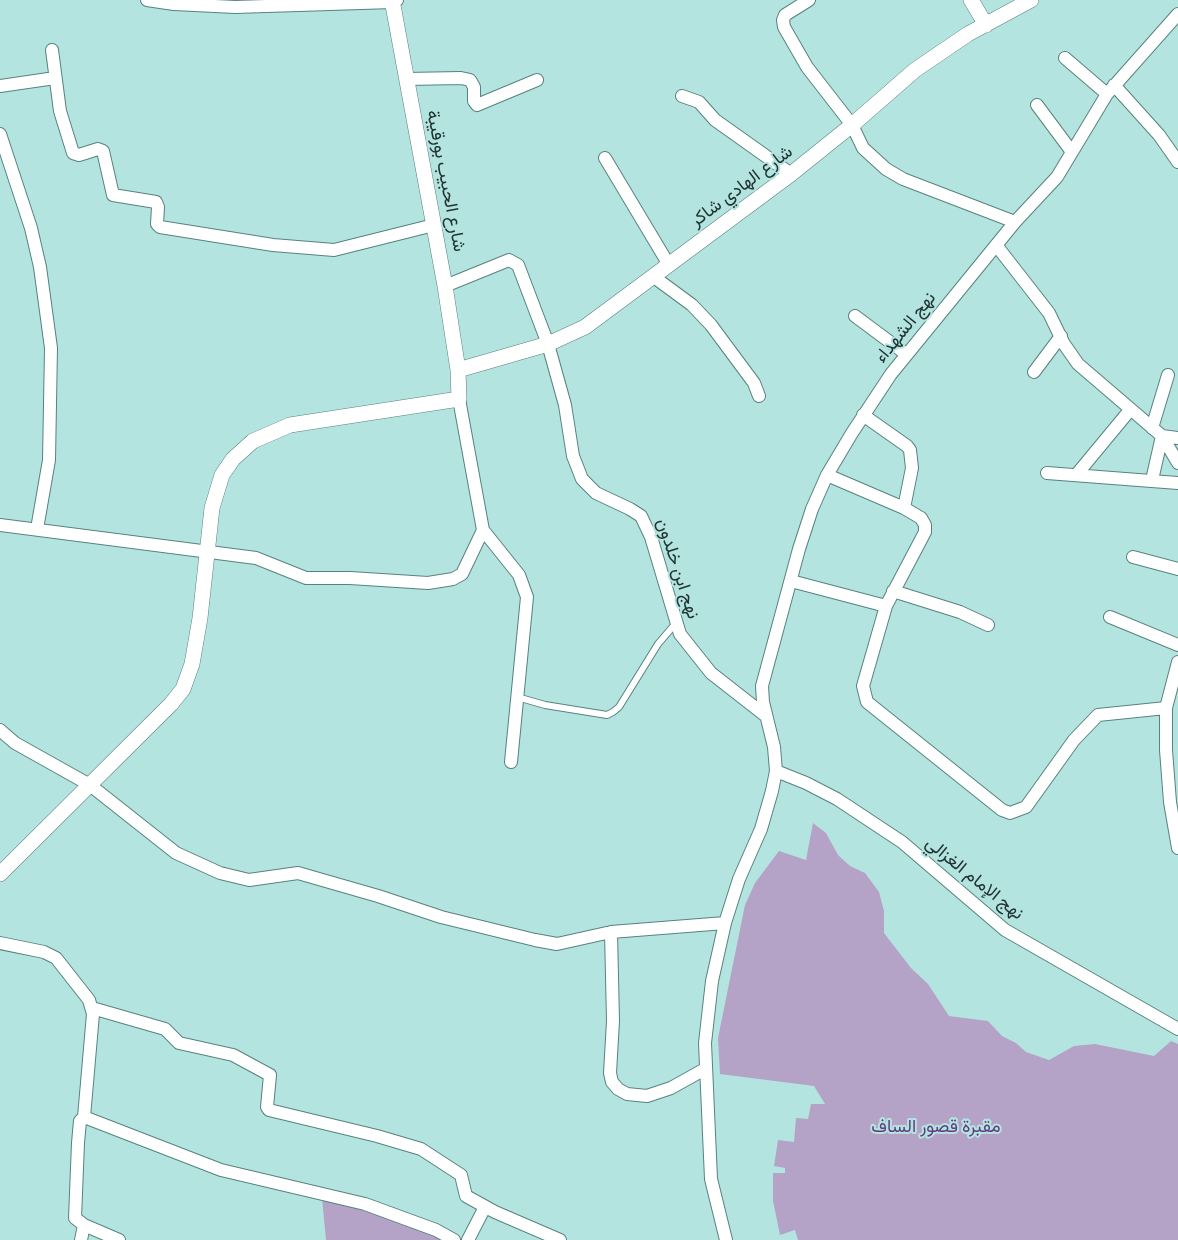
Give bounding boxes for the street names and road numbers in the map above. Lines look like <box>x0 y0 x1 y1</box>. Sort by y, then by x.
street label: شارع الحبيب بورقيبة <box>421 108 469 254</box>
street label: شارع الهادي شاكر <box>687 142 797 232</box>
street label: نهج الشهداء <box>871 288 941 368</box>
street label: نهج ابن خلدون <box>651 516 703 622</box>
street label: نهج الإمام الغزالي <box>920 833 1028 925</box>

